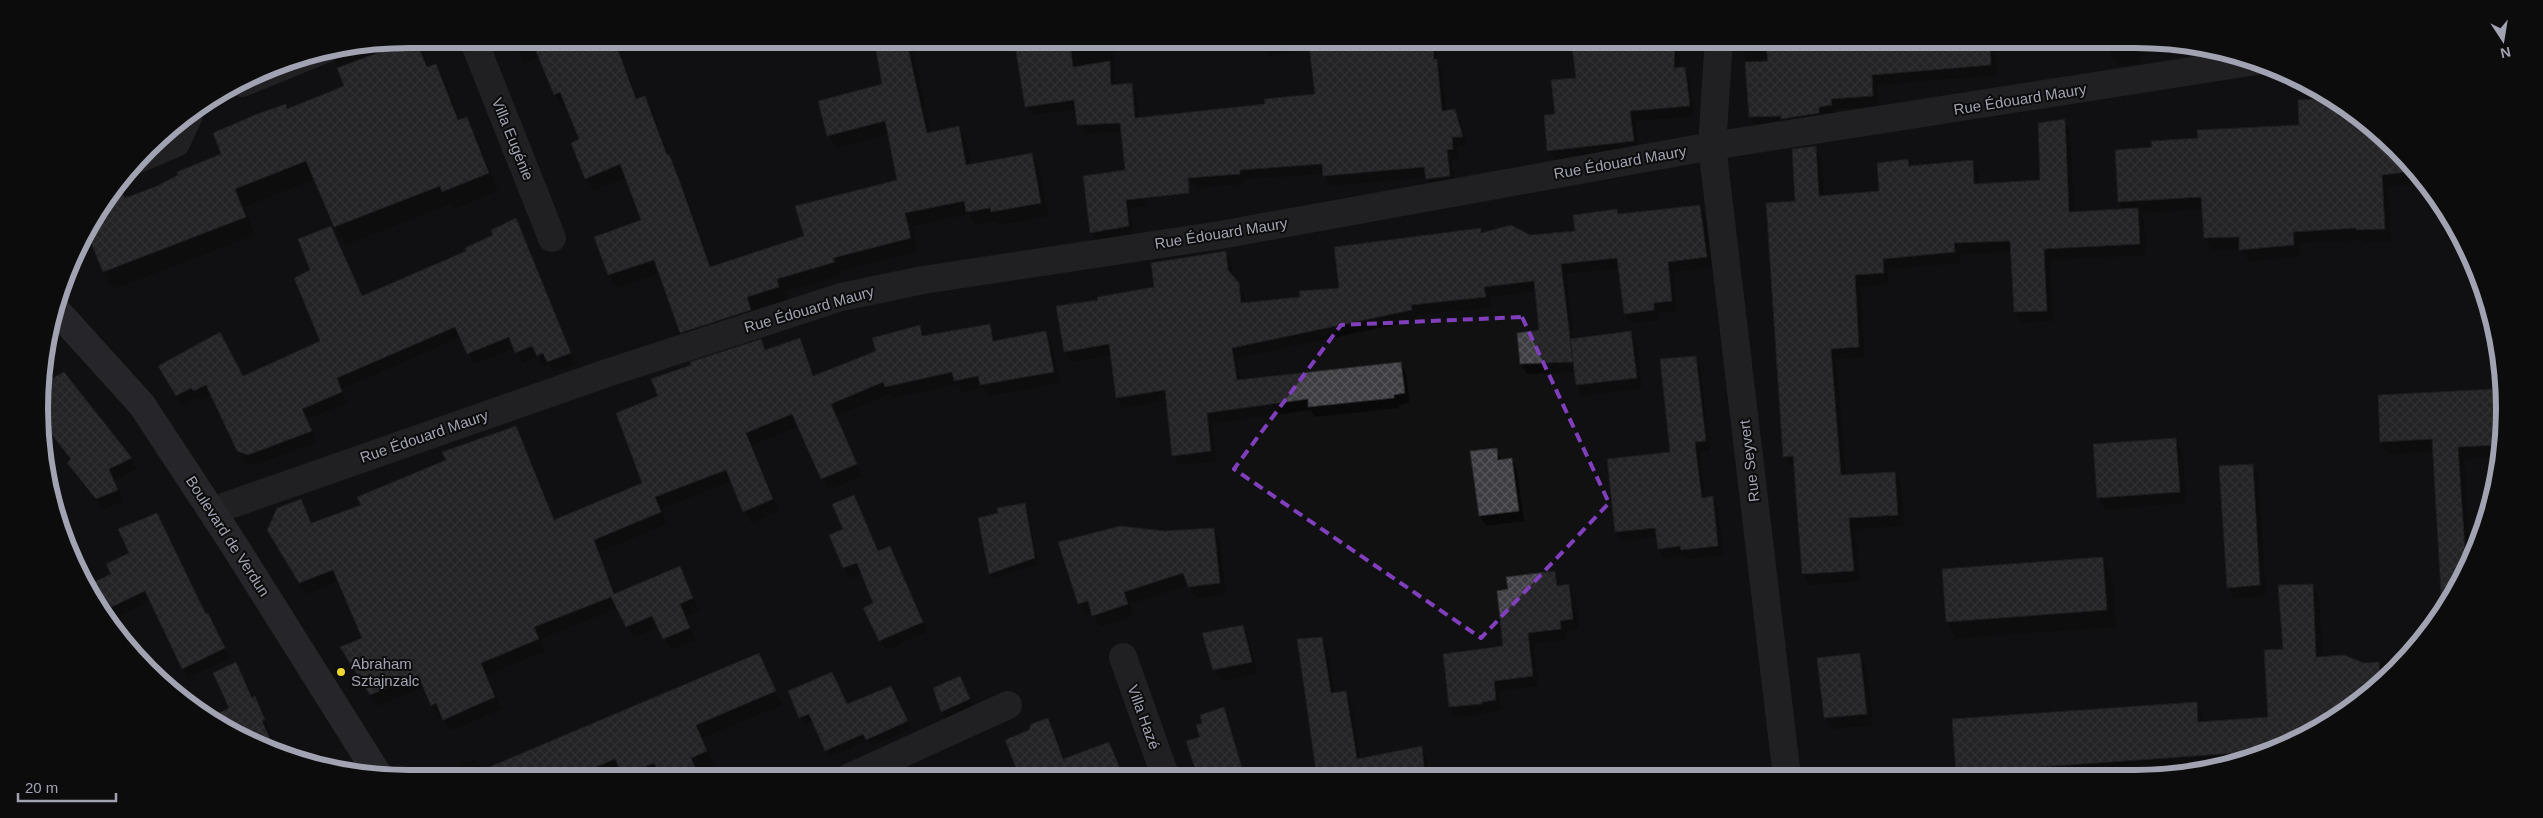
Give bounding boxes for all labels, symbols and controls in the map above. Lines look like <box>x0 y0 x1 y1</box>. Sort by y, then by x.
north arrow <box>2478 15 2528 65</box>
text: N <box>2499 44 2512 62</box>
street label: Rue Édouard Maury <box>1952 80 2088 118</box>
street label: Villa Eugénie <box>489 95 537 183</box>
street label: Rue Édouard Maury <box>1552 142 1688 182</box>
street label: Rue Édouard Maury <box>1153 214 1289 252</box>
street label: Rue Édouard Maury <box>742 282 876 336</box>
street label: Rue Édouard Maury <box>358 406 491 466</box>
street label: Rue Seyvert <box>1735 418 1762 503</box>
street label: Boulevard de Verdun <box>183 473 273 599</box>
place label: Abraham Sztajnzalc <box>351 655 420 689</box>
marker: Abraham Sztajnzalc <box>335 666 347 678</box>
street label: Villa Hazé <box>1125 682 1163 752</box>
scale bar <box>18 770 115 802</box>
text: 20 m <box>25 779 58 796</box>

